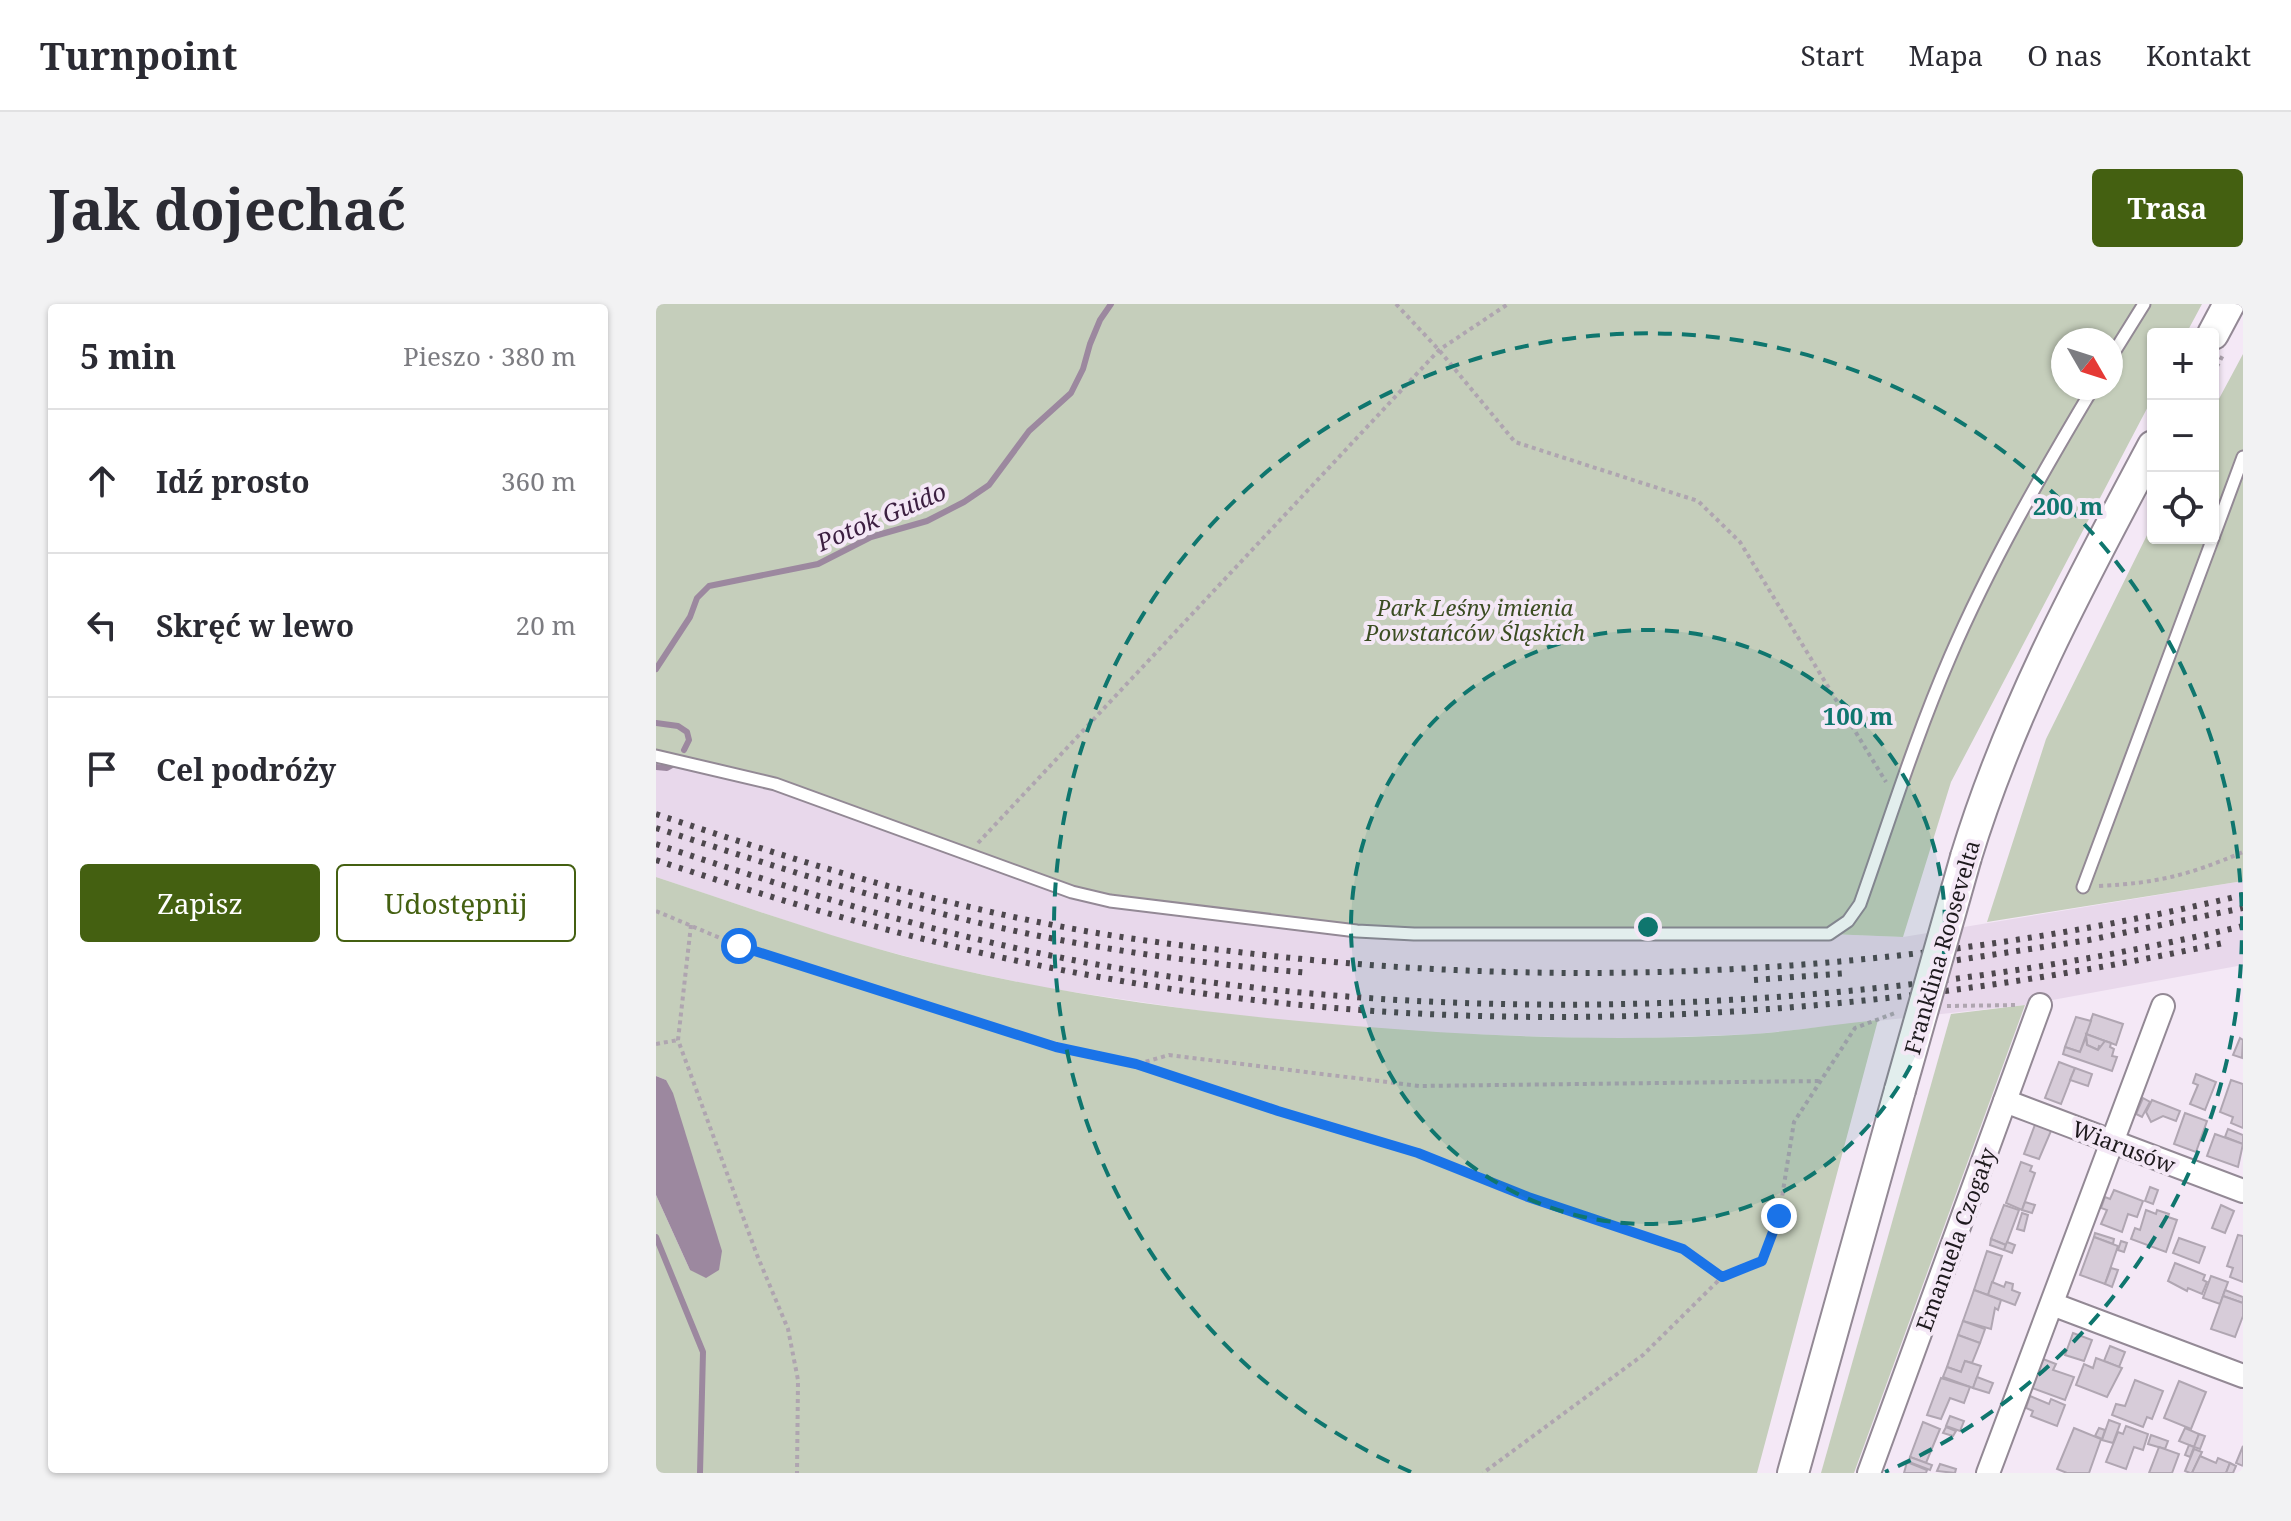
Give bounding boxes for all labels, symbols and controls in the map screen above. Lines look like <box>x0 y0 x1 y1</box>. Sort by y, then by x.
text: Turnpoint <box>40 29 237 81</box>
text: Start <box>1800 36 1864 74</box>
text: Mapa <box>1908 36 1983 74</box>
text: O nas <box>2027 36 2102 74</box>
text: Kontakt <box>2146 36 2251 74</box>
button: Trasa <box>2092 169 2243 247</box>
text: Jak dojechać <box>48 170 406 246</box>
north arrow <box>2051 328 2123 400</box>
map controls <box>2147 328 2219 544</box>
button: + <box>2147 328 2219 400</box>
text: 5 min <box>80 333 176 379</box>
text: Pieszo · 380 m <box>403 338 576 374</box>
button: − <box>2147 400 2219 472</box>
icon: ahead <box>80 459 124 503</box>
text: Idź prosto <box>156 461 310 502</box>
text: 360 m <box>501 463 576 499</box>
button: locate <box>2147 472 2219 544</box>
water label: Potok Guido <box>810 474 951 558</box>
text: 200 m <box>2033 489 2104 522</box>
park label: Park Leśny imienia Powstańców Śląskich <box>1364 592 1585 647</box>
icon: left <box>80 603 124 647</box>
text: Skręć w lewo <box>156 605 354 646</box>
text: 20 m <box>516 607 576 643</box>
text: 100 m <box>1823 699 1894 732</box>
icon: arrive <box>80 747 124 791</box>
text: Cel podróży <box>156 749 336 790</box>
street label: Franklina Roosevelta <box>1896 836 1986 1058</box>
button: Zapisz <box>80 864 320 942</box>
button: Udostępnij <box>336 864 576 942</box>
centre of rings <box>1634 913 1662 941</box>
route start <box>721 928 757 964</box>
street label: Wiarusów <box>2068 1113 2180 1179</box>
street label: Emanuela Czogały <box>1908 1143 2002 1335</box>
route end <box>1761 1198 1797 1234</box>

